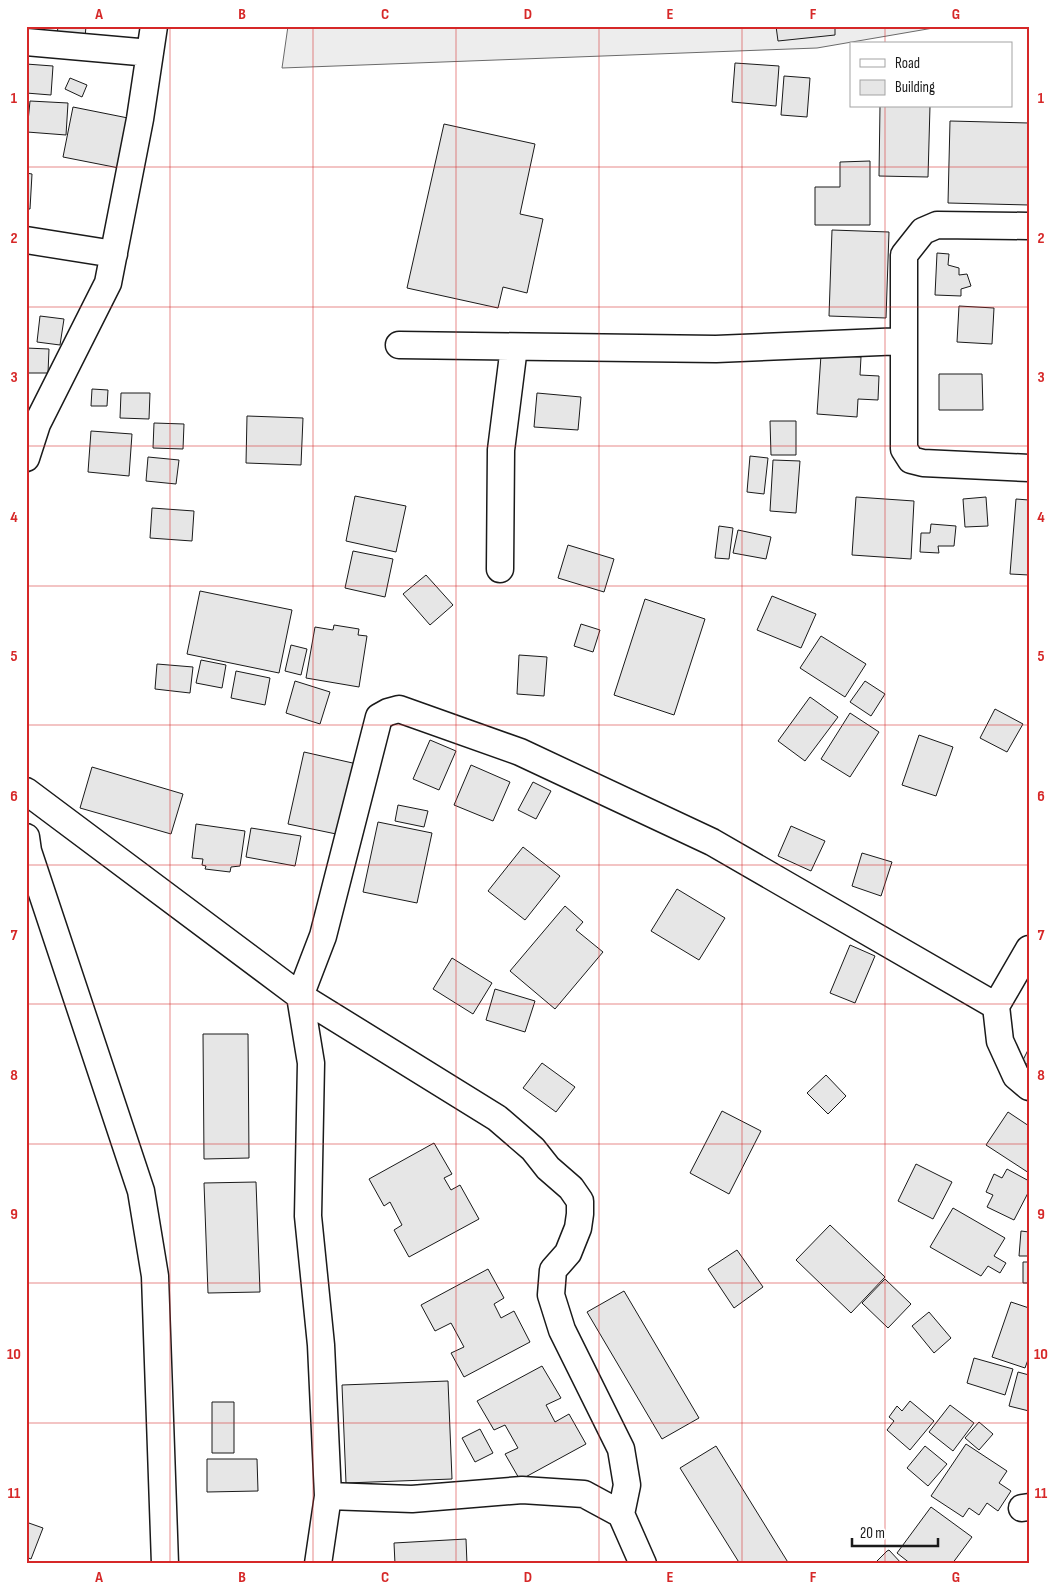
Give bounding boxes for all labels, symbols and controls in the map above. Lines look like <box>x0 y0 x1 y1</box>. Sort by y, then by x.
text: A <box>94 5 103 24</box>
text: B <box>238 5 246 24</box>
text: C <box>381 5 389 24</box>
text: D <box>524 5 532 24</box>
text: E <box>667 5 674 24</box>
text: F <box>810 5 817 24</box>
text: G <box>952 5 960 24</box>
legend <box>850 42 1012 108</box>
text: Road <box>895 54 920 73</box>
text: Building <box>895 78 935 97</box>
text: 1 <box>11 89 18 108</box>
text: 1 <box>1038 89 1045 108</box>
text: 2 <box>10 229 18 248</box>
text: 2 <box>1037 229 1045 248</box>
text: 3 <box>10 368 18 387</box>
text: 3 <box>1037 368 1045 387</box>
text: 4 <box>10 508 18 527</box>
text: 4 <box>1037 508 1045 527</box>
text: 5 <box>10 647 18 666</box>
text: 5 <box>1037 647 1045 666</box>
text: 6 <box>10 787 18 806</box>
text: 6 <box>1037 787 1045 806</box>
text: 7 <box>11 926 18 945</box>
text: 7 <box>1038 926 1045 945</box>
text: 8 <box>10 1066 18 1085</box>
text: 8 <box>1037 1066 1045 1085</box>
text: 9 <box>10 1205 18 1224</box>
text: 9 <box>1037 1205 1045 1224</box>
text: 10 <box>7 1345 21 1364</box>
text: 10 <box>1034 1345 1048 1364</box>
text: 11 <box>8 1484 21 1503</box>
text: 11 <box>1035 1484 1048 1503</box>
scale bar <box>852 1515 939 1547</box>
text: 20 m <box>860 1524 885 1543</box>
text: A <box>94 1568 103 1587</box>
text: B <box>238 1568 246 1587</box>
text: C <box>381 1568 389 1587</box>
text: D <box>524 1568 532 1587</box>
text: E <box>667 1568 674 1587</box>
text: F <box>810 1568 817 1587</box>
text: G <box>952 1568 960 1587</box>

